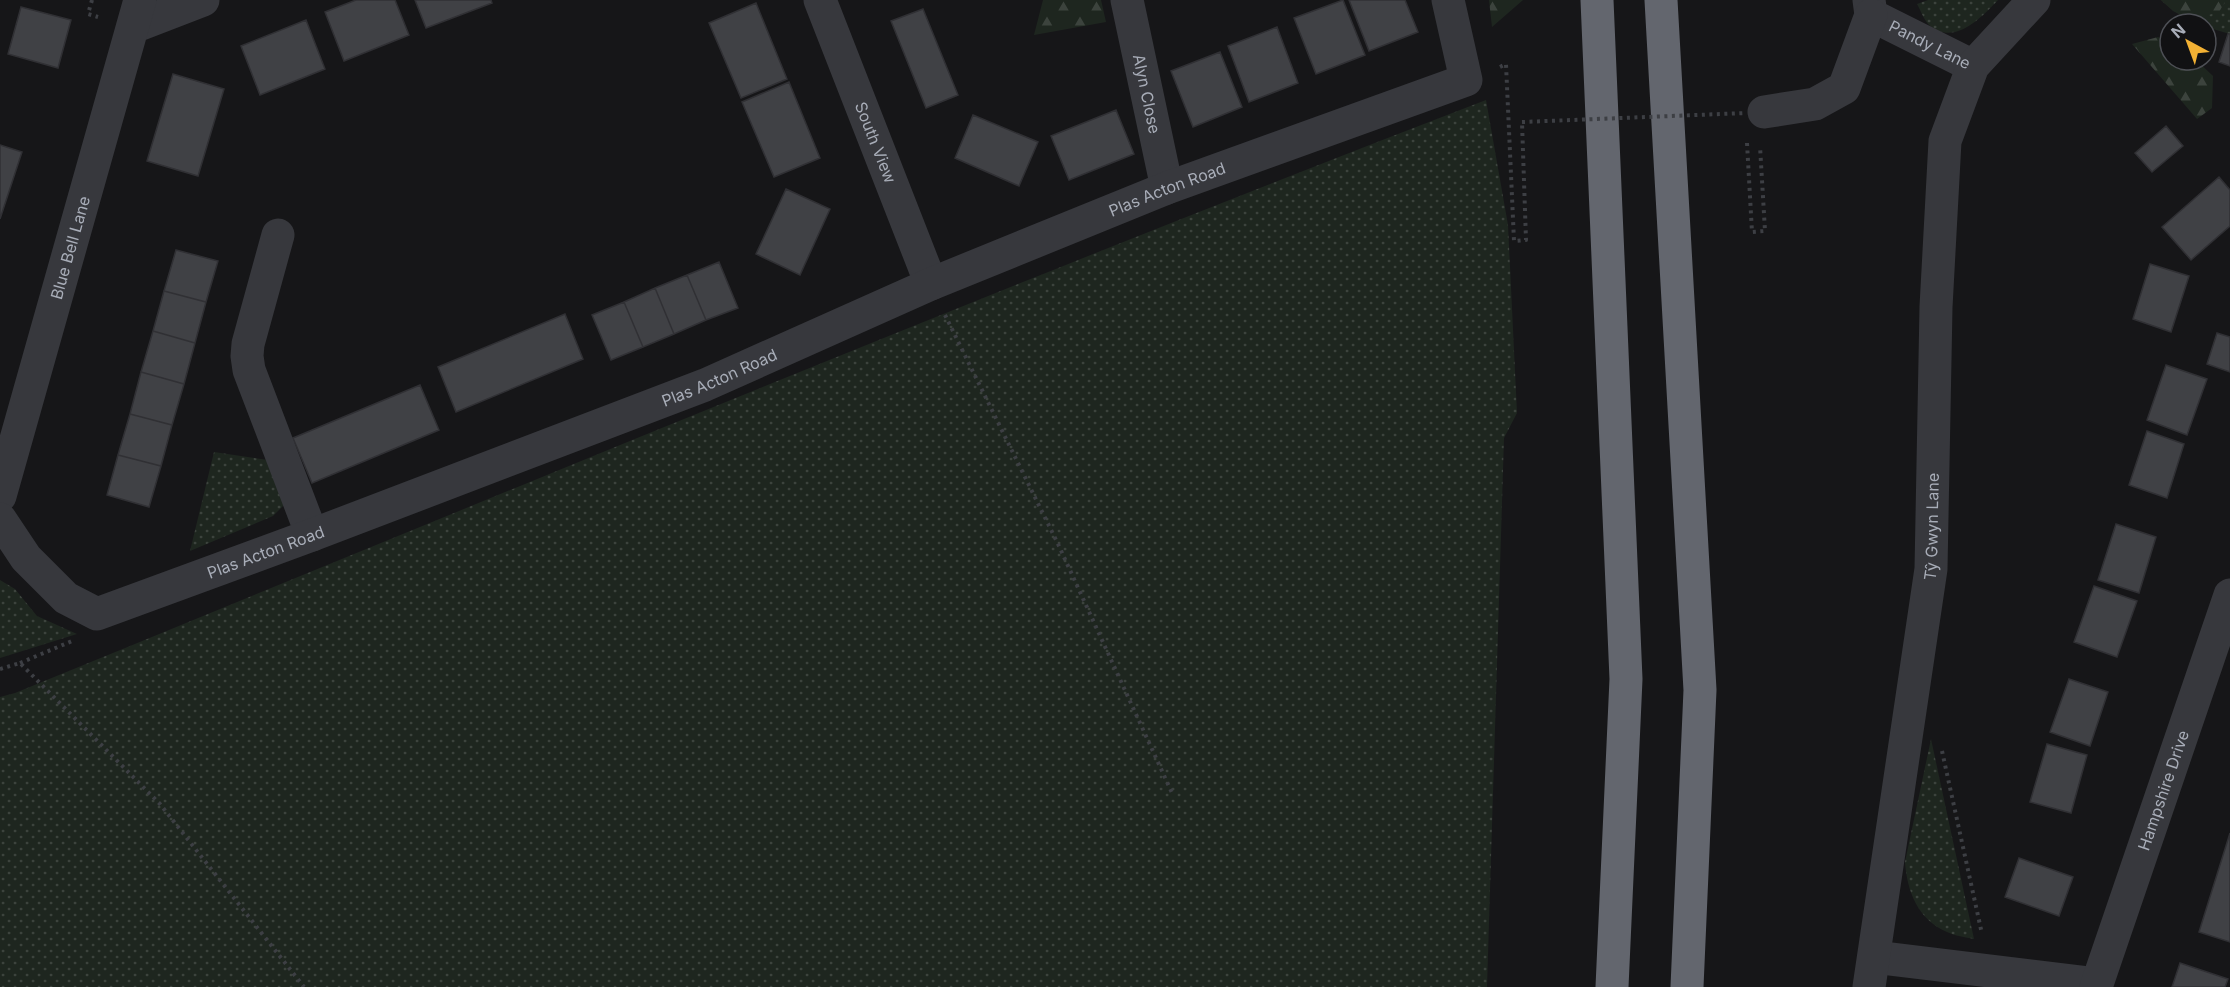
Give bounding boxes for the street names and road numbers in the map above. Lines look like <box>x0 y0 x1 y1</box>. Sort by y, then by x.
street label: Pandy Lane <box>1886 16 1974 73</box>
street label: Alyn Close <box>1129 52 1165 136</box>
street label: South View <box>851 99 901 186</box>
street label: Plas Acton Road <box>1106 158 1228 221</box>
street label: Blue Bell Lane <box>46 194 94 302</box>
street label: Plas Acton Road <box>659 344 780 411</box>
street label: Tŷ Gwyn Lane <box>1919 473 1943 582</box>
street label: Plas Acton Road <box>204 521 327 583</box>
street label: Hampshire Drive <box>2133 727 2193 853</box>

